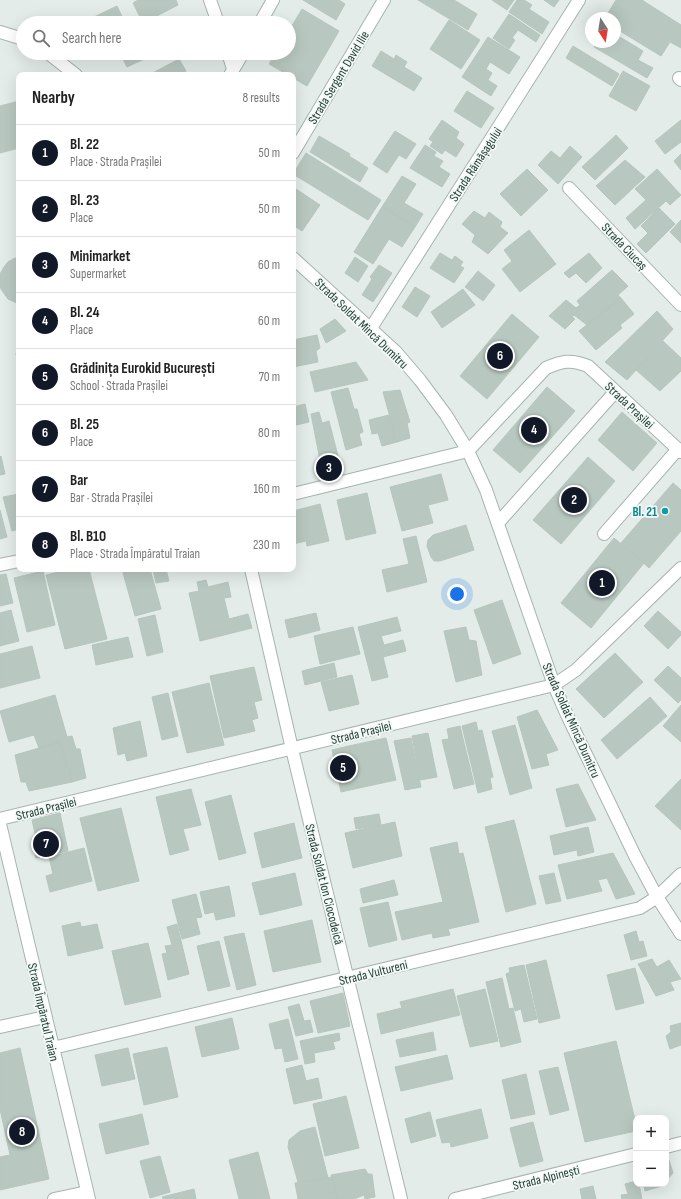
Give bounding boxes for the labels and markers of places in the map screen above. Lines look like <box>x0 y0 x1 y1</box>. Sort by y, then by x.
pin: 6 <box>487 341 513 371</box>
pin: 4 <box>521 415 547 445</box>
pin: 3 <box>316 453 342 483</box>
pin: 2 <box>561 485 587 515</box>
place label: Bl. 21 <box>632 504 657 520</box>
marker: Bl. 21 <box>660 506 670 516</box>
pin: 1 <box>589 568 615 598</box>
pin: 5 <box>330 753 356 783</box>
pin: 7 <box>33 829 59 859</box>
pin: 8 <box>9 1117 35 1147</box>

